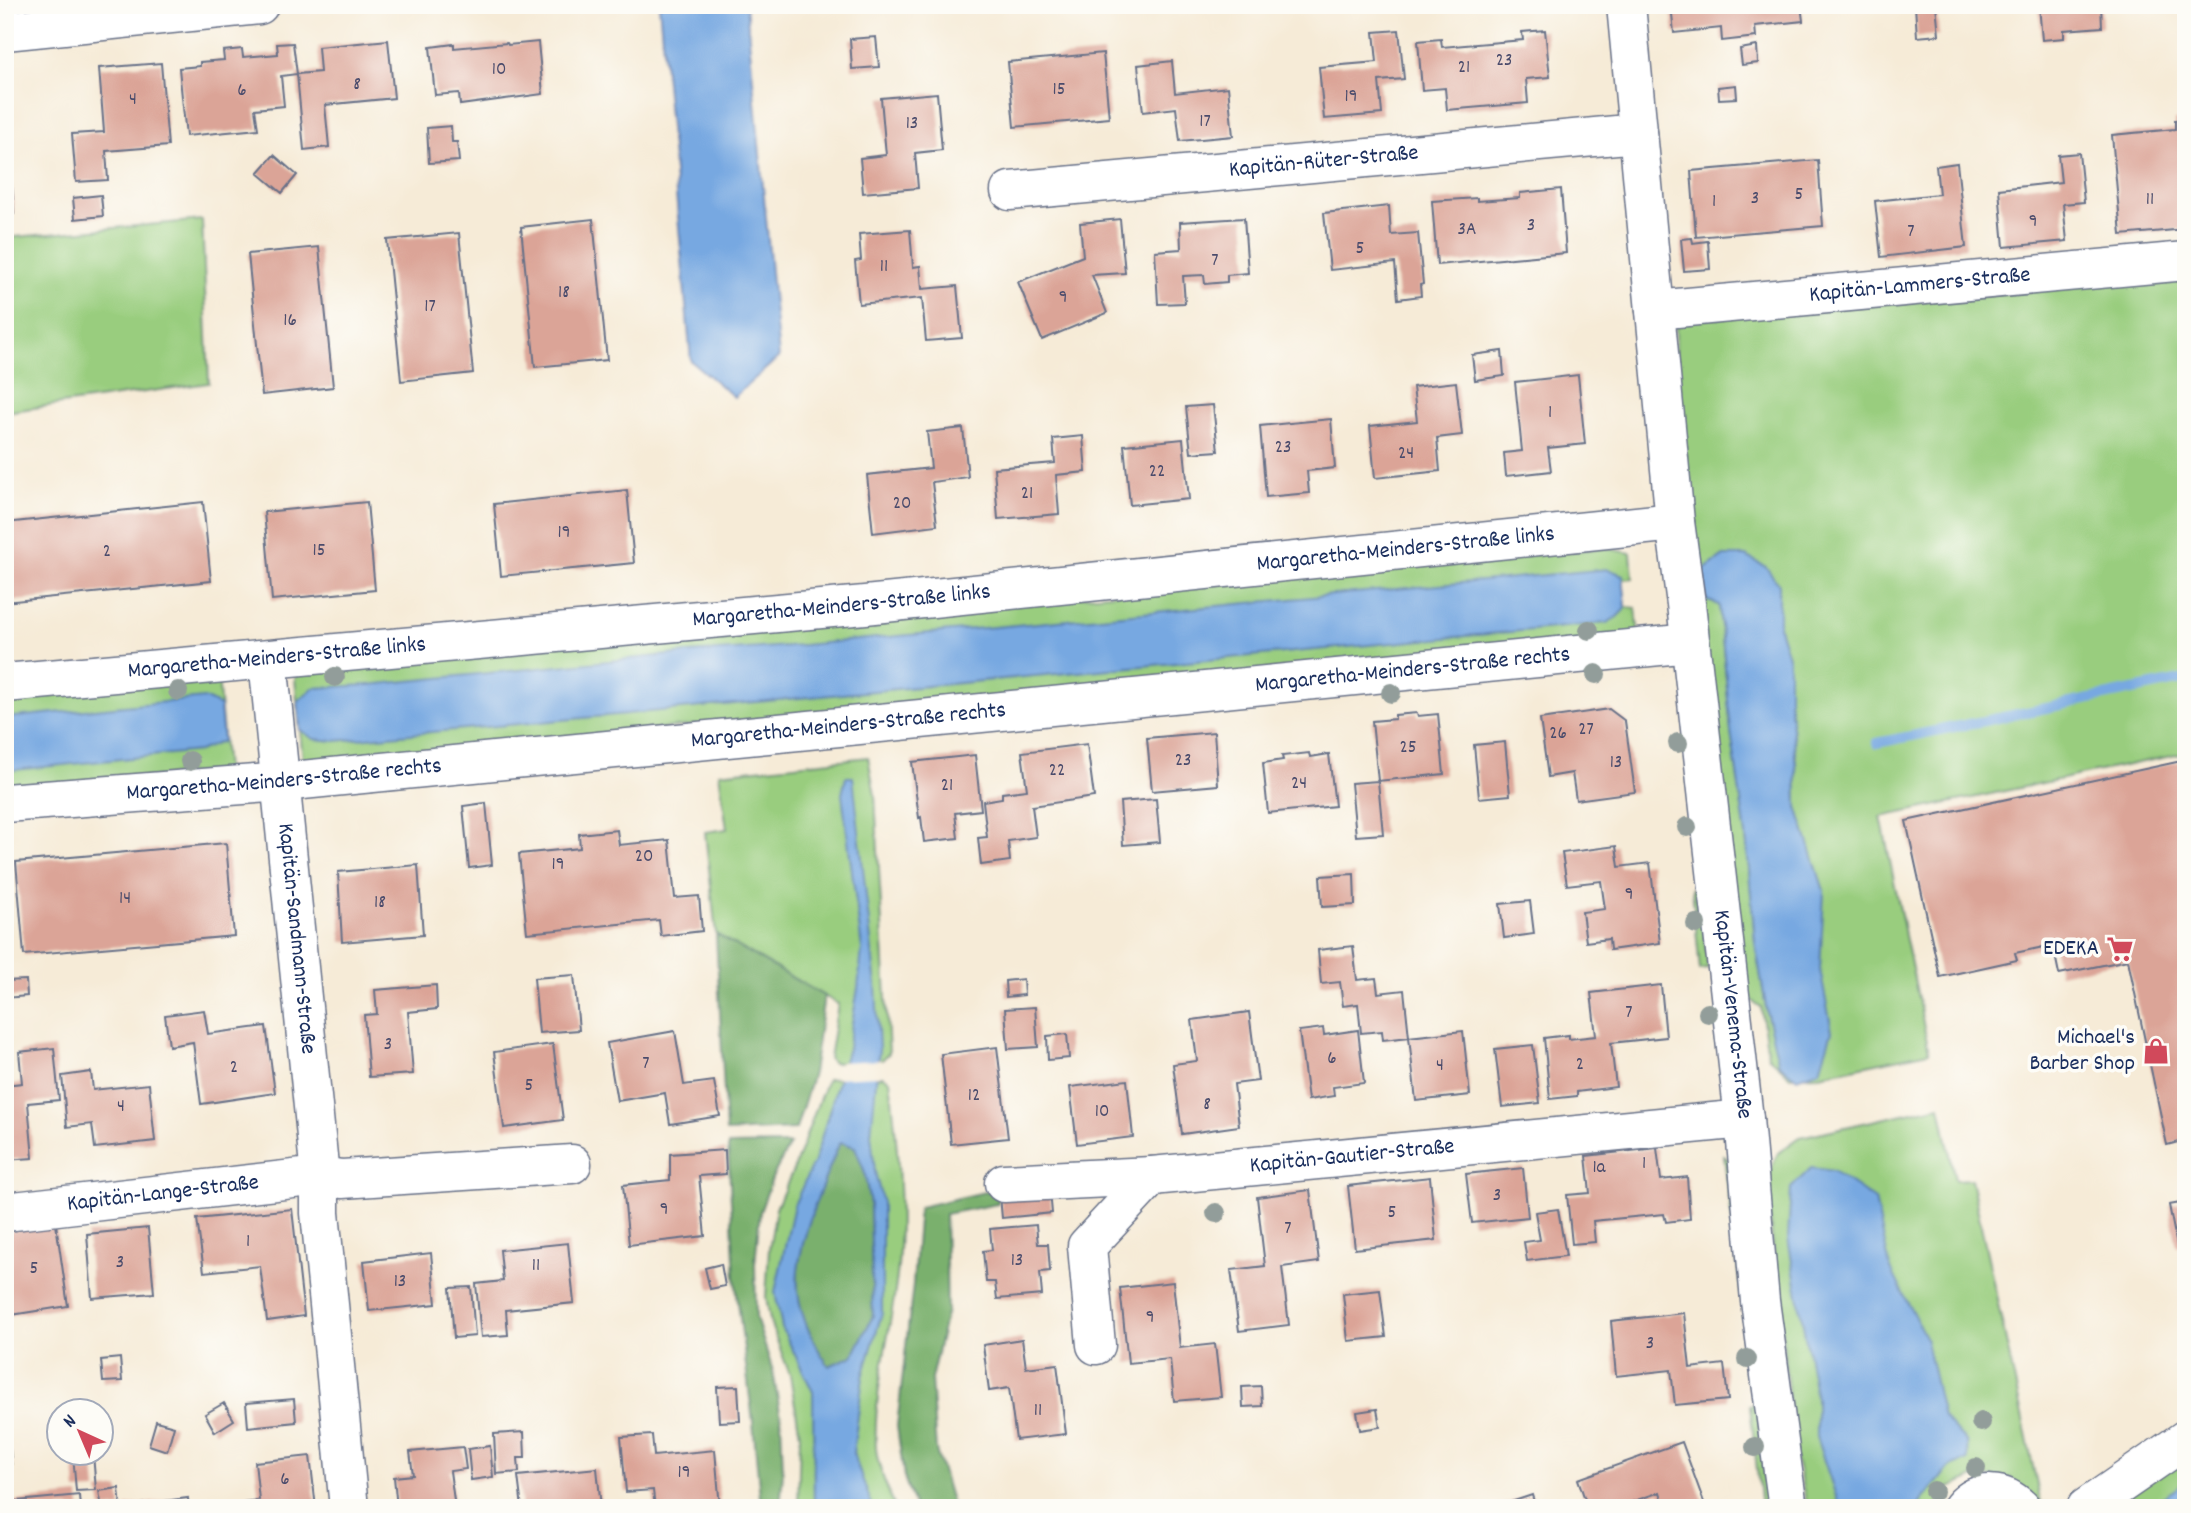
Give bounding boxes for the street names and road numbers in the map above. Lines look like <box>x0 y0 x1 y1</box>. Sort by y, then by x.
street label: Kapitän-Rüter-Straße <box>1228 137 1420 187</box>
street label: Kapitän-Lammers-Straße <box>1808 259 2032 312</box>
street label: Margaretha-Meinders-Straße links <box>1255 518 1556 581</box>
street label: Margaretha-Meinders-Straße links <box>691 576 992 637</box>
street label: Margaretha-Meinders-Straße links <box>126 628 427 688</box>
street label: Margaretha-Meinders-Straße rechts <box>1254 638 1572 702</box>
street label: Margaretha-Meinders-Straße rechts <box>689 694 1008 758</box>
street label: Margaretha-Meinders-Straße rechts <box>125 750 443 810</box>
street label: Kapitän-Sandmann-Straße <box>268 822 324 1056</box>
street label: Kapitän-Venema-Straße <box>1704 908 1760 1121</box>
street label: Kapitän-Gautier-Straße <box>1248 1130 1456 1183</box>
street label: Kapitän-Lange-Straße <box>65 1167 261 1221</box>

